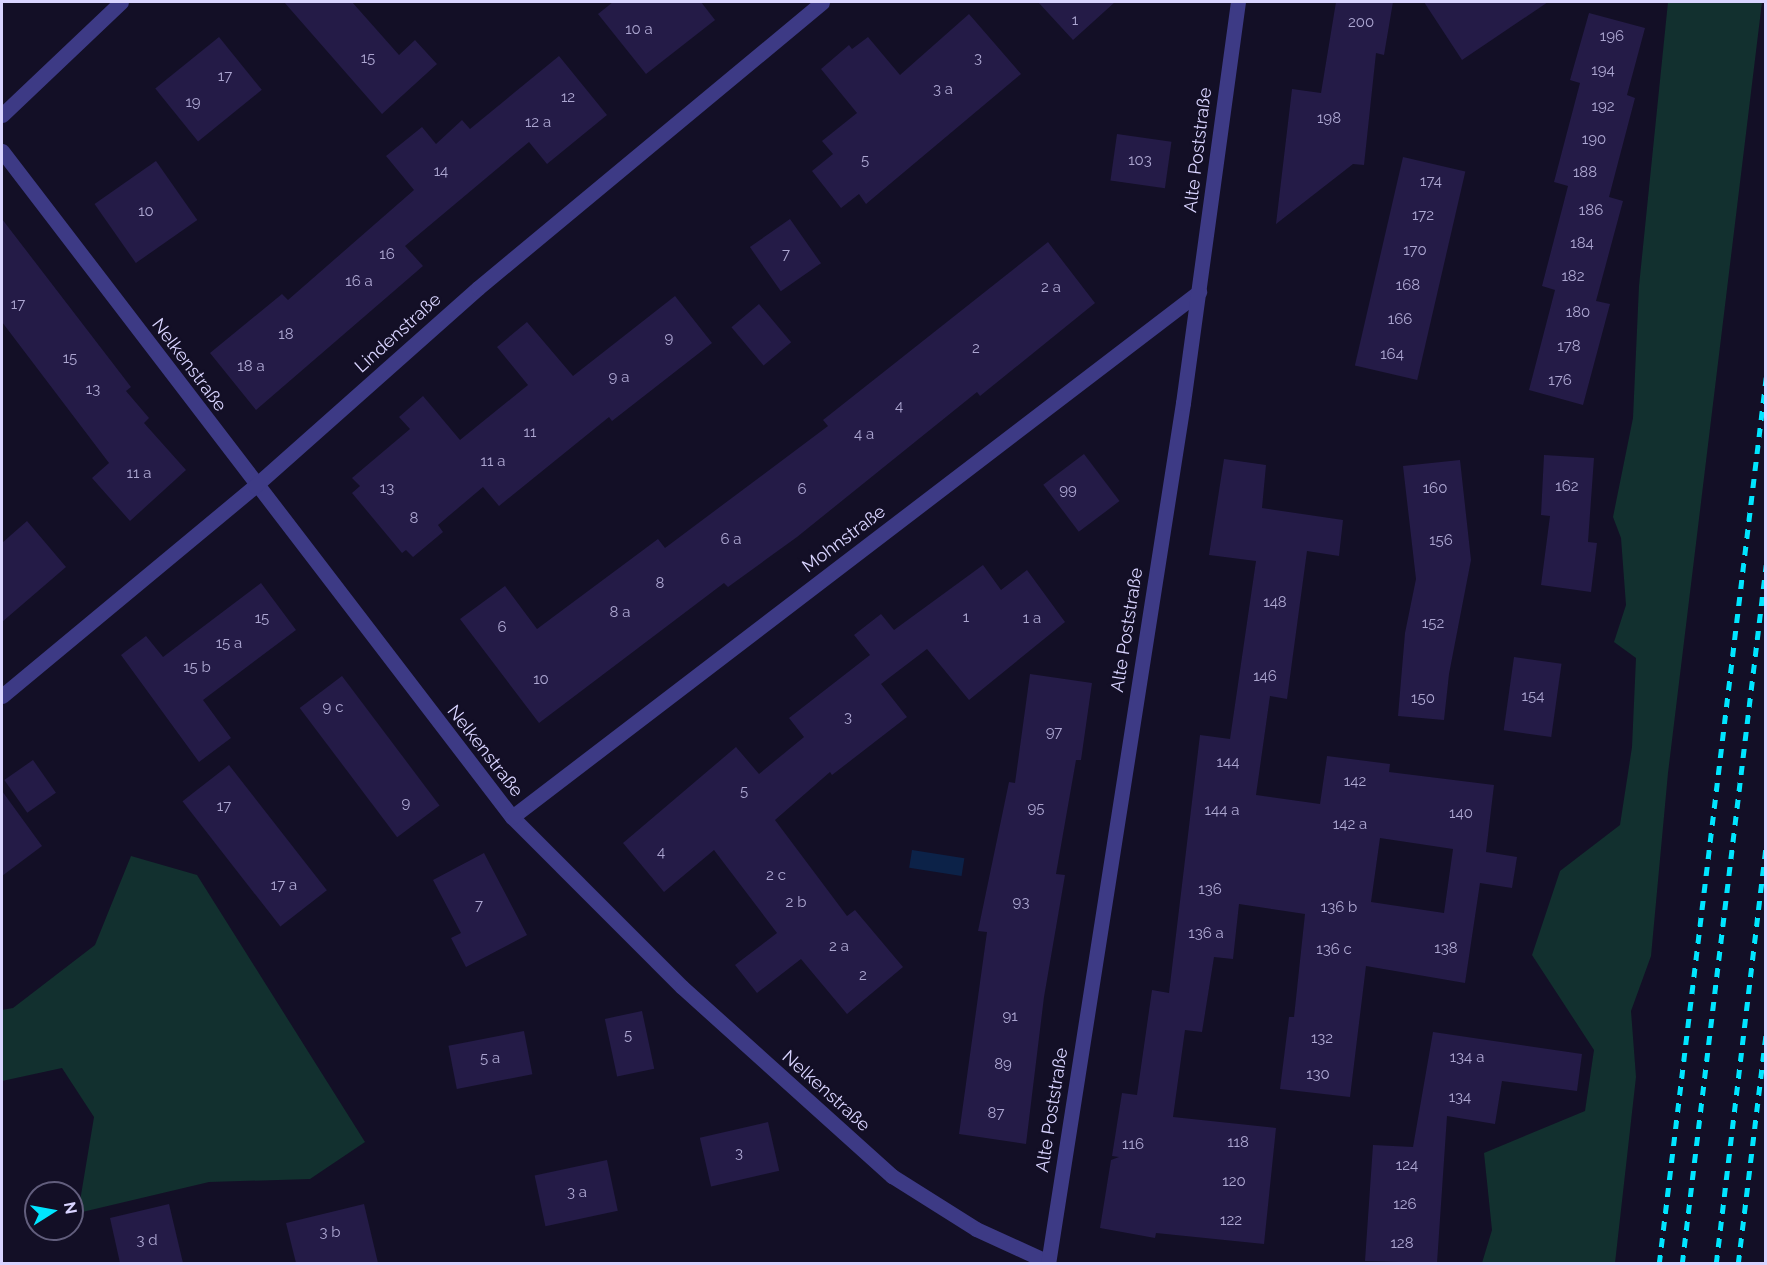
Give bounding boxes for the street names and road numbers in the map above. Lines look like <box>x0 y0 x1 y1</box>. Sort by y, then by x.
street label: Alte Poststraße <box>1180 86 1216 214</box>
street label: Lindenstraße <box>350 289 446 377</box>
street label: Nelkenstraße <box>147 314 231 416</box>
street label: Mohnstraße <box>798 501 890 577</box>
street label: Alte Poststraße <box>1106 566 1148 694</box>
street label: Nelkenstraße <box>442 701 528 801</box>
street label: Nelkenstraße <box>778 1046 874 1136</box>
street label: Alte Poststraße <box>1031 1046 1073 1174</box>

